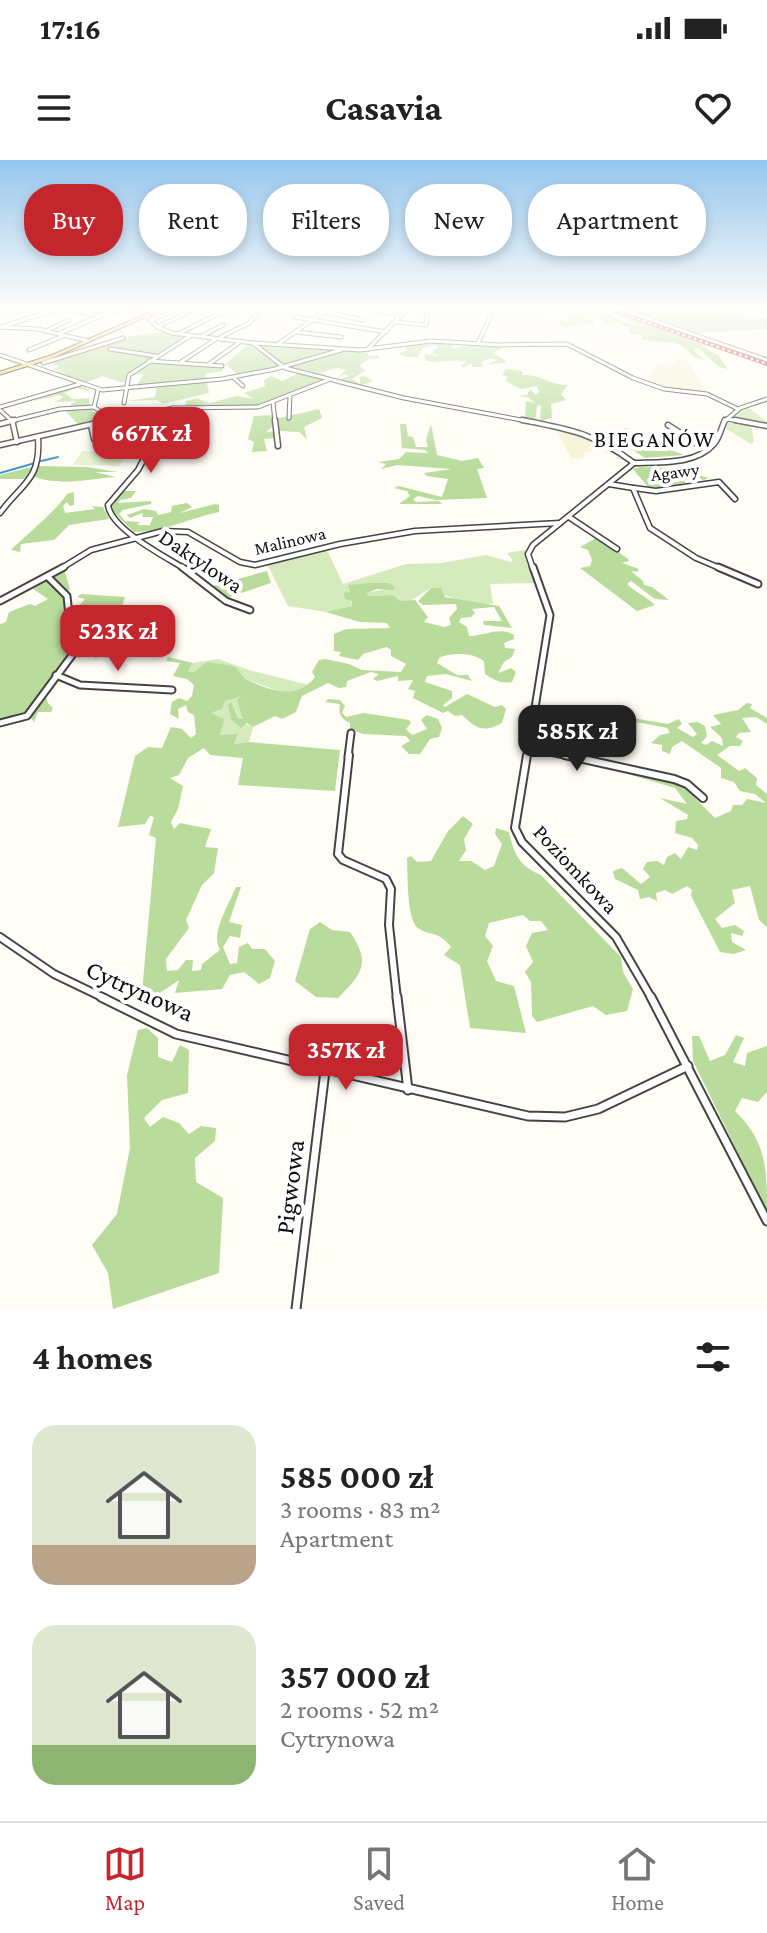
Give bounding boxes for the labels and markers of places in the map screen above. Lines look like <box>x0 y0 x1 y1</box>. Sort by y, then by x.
pin: 667K zł <box>77 407 225 475</box>
pin: 523K zł <box>44 605 192 673</box>
pin: 585K zł <box>503 705 651 773</box>
pin: 357K zł <box>272 1024 420 1092</box>

